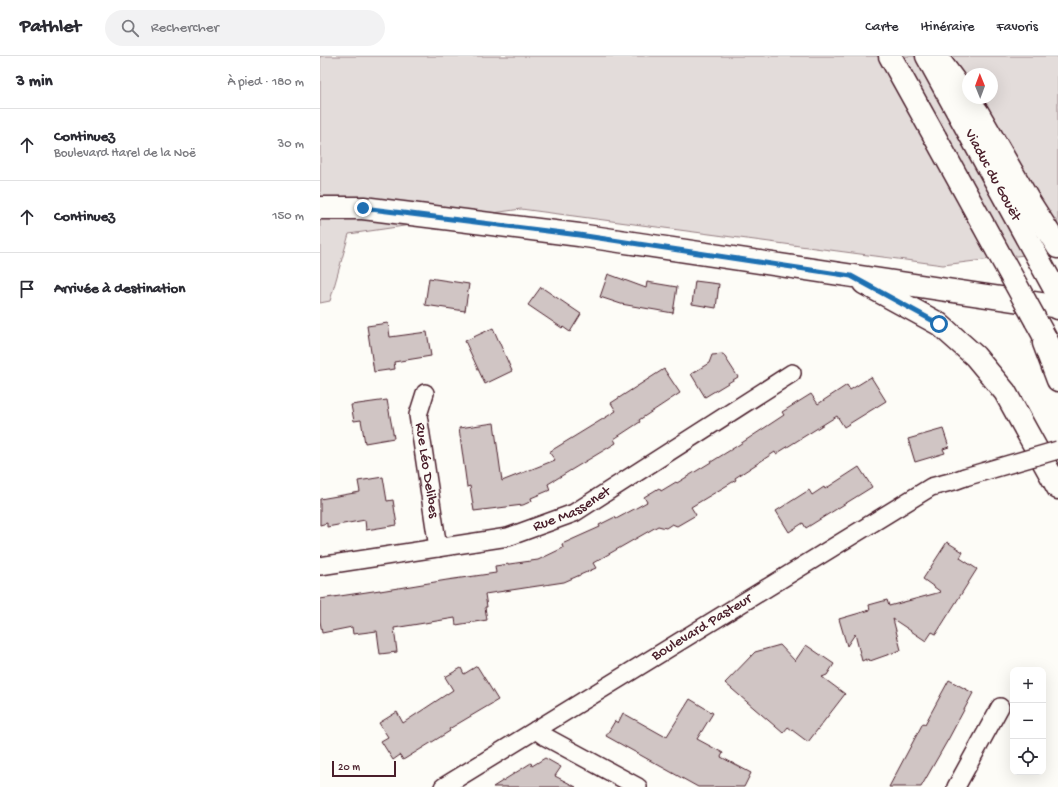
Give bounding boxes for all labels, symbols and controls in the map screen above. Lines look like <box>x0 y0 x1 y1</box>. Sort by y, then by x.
search box <box>105 10 385 46</box>
text: Pathlet <box>20 16 81 39</box>
icon: search <box>119 17 141 39</box>
text: Rechercher <box>151 19 219 37</box>
text: Carte <box>865 19 899 36</box>
text: Itinéraire <box>921 19 974 36</box>
text: Favoris <box>996 19 1038 36</box>
north arrow <box>962 68 998 104</box>
text: 3 min <box>16 72 53 92</box>
text: À pied · 180 m <box>227 75 304 90</box>
street label: Viaduc du Gouët <box>959 125 1026 226</box>
text: Continuez <box>54 128 115 146</box>
icon: ahead <box>16 134 38 156</box>
text: 30 m <box>278 137 304 152</box>
text: Boulevard Harel de la Noë <box>54 146 196 161</box>
route end <box>354 199 372 217</box>
icon: ahead <box>16 206 38 228</box>
text: Continuez <box>54 208 115 226</box>
text: 150 m <box>272 209 304 224</box>
icon: arrive <box>16 278 38 300</box>
text: Arrivée à destination <box>54 280 185 298</box>
route start <box>930 315 948 333</box>
street label: Rue Léo Delibes <box>410 421 442 520</box>
street label: Rue Massenet <box>531 482 616 536</box>
street label: Boulevard Pasteur <box>648 589 757 666</box>
map controls <box>1010 667 1046 775</box>
button: + <box>1010 667 1046 703</box>
button: − <box>1010 703 1046 739</box>
button: locate <box>1010 739 1046 775</box>
scale bar <box>332 759 396 778</box>
text: 20 m <box>338 762 360 774</box>

